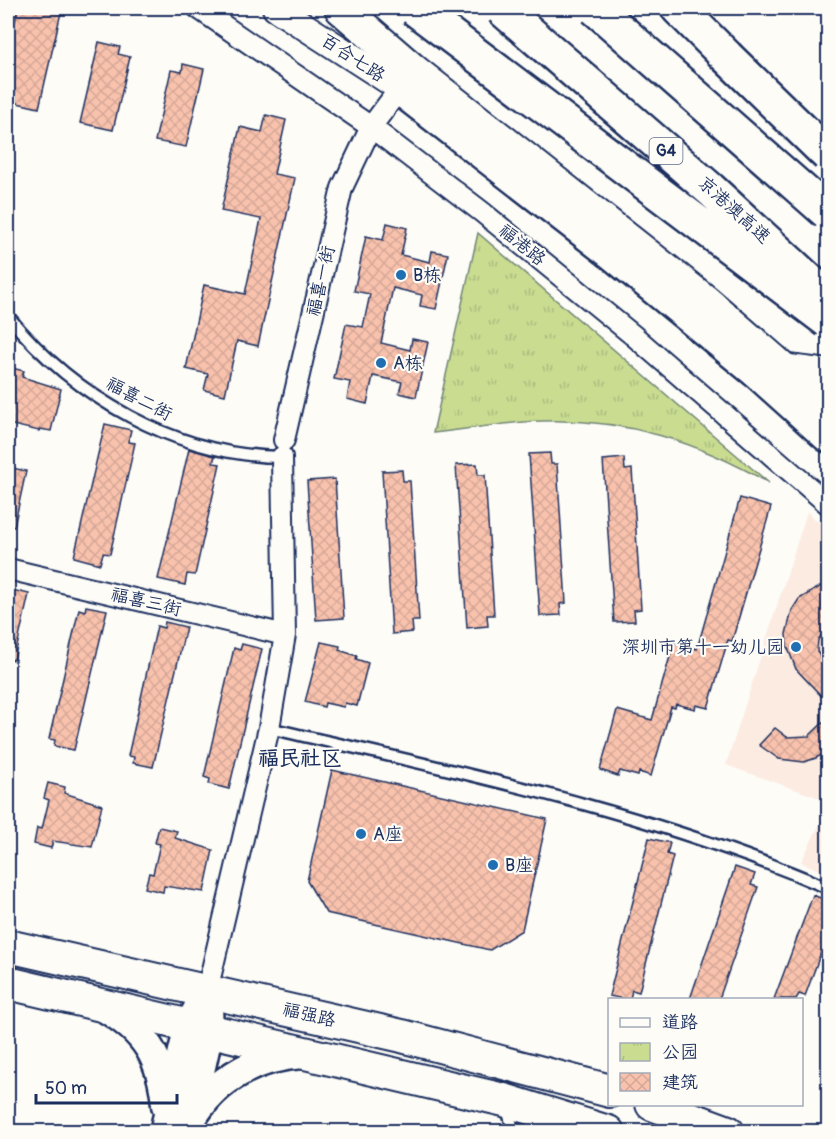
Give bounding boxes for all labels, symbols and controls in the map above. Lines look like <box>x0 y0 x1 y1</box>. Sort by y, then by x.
street label: 百合七路 <box>317 29 389 87</box>
road number: G4 <box>650 138 682 164</box>
street label: 京港澳高速 <box>693 171 775 249</box>
street label: 福港路 <box>494 219 550 271</box>
street label: 福喜一街 <box>302 243 340 319</box>
place label: B栋 <box>413 264 441 287</box>
marker: B栋 <box>394 268 408 282</box>
place label: A栋 <box>393 352 423 375</box>
marker: A栋 <box>374 356 388 370</box>
street label: 福喜二街 <box>102 372 176 426</box>
street label: 福喜三街 <box>108 583 184 621</box>
place label: 深圳市第十一幼儿园 <box>622 636 784 659</box>
marker: 深圳市第十一幼儿园 <box>789 640 803 654</box>
district label: 福民社区 <box>258 745 342 772</box>
place label: A座 <box>373 823 403 846</box>
marker: A座 <box>354 827 368 841</box>
place label: B座 <box>505 854 533 877</box>
marker: B座 <box>486 858 500 872</box>
street label: 福强路 <box>280 998 338 1032</box>
legend <box>608 998 803 1106</box>
text: 道路 <box>662 1011 698 1034</box>
text: 公园 <box>662 1041 698 1064</box>
scale bar <box>36 1067 177 1105</box>
text: 建筑 <box>662 1071 698 1094</box>
text: 50 m <box>45 1077 87 1100</box>

